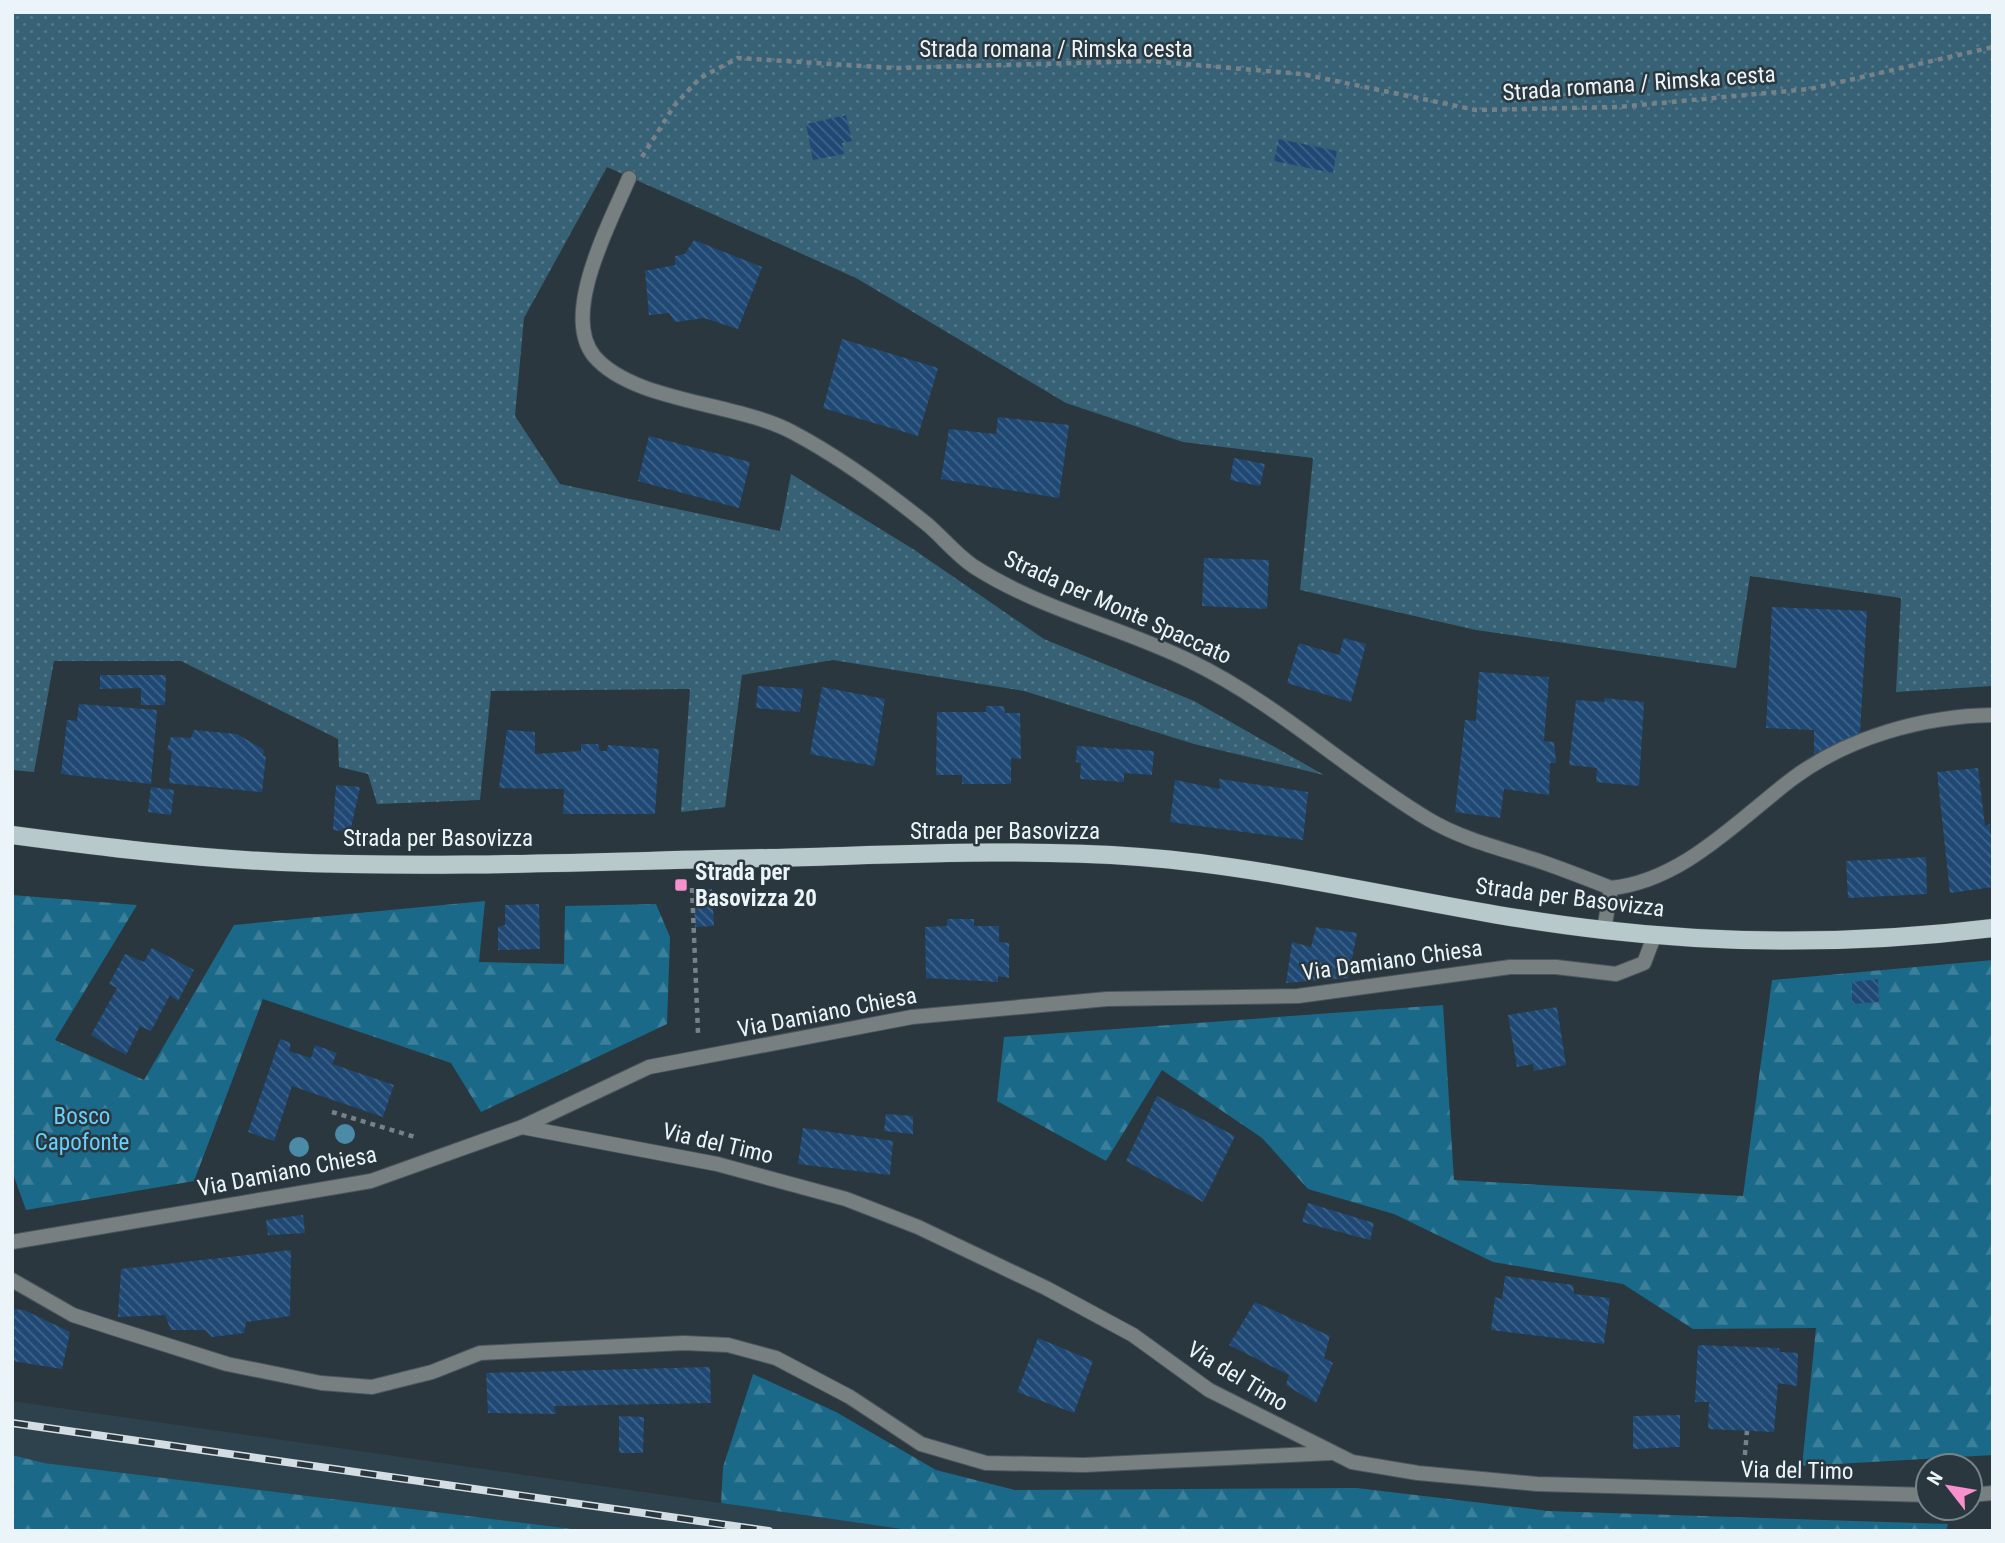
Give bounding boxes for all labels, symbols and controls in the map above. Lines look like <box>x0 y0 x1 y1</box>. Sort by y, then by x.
street label: Strada romana / Rimska cesta <box>919 36 1193 63</box>
street label: Strada romana / Rimska cesta <box>1502 60 1776 107</box>
street label: Strada per Monte Spaccato <box>1000 545 1236 670</box>
street label: Strada per Basovizza <box>910 818 1100 845</box>
street label: Strada per Basovizza <box>343 825 533 852</box>
place label: Strada per Basovizza 20 <box>695 859 817 912</box>
street label: Strada per Basovizza <box>1474 873 1666 922</box>
marker: Strada per Basovizza 20 <box>673 877 689 893</box>
street label: Via Damiano Chiesa <box>1300 934 1484 987</box>
street label: Via Damiano Chiesa <box>735 982 919 1043</box>
park label: Bosco Capofonte <box>35 1103 129 1156</box>
street label: Via del Timo <box>660 1118 776 1169</box>
street label: Via Damiano Chiesa <box>195 1141 379 1202</box>
street label: Via del Timo <box>1182 1336 1293 1417</box>
north arrow <box>1914 1452 1984 1522</box>
street label: Via del Timo <box>1740 1456 1854 1485</box>
text: N <box>1922 1468 1948 1489</box>

